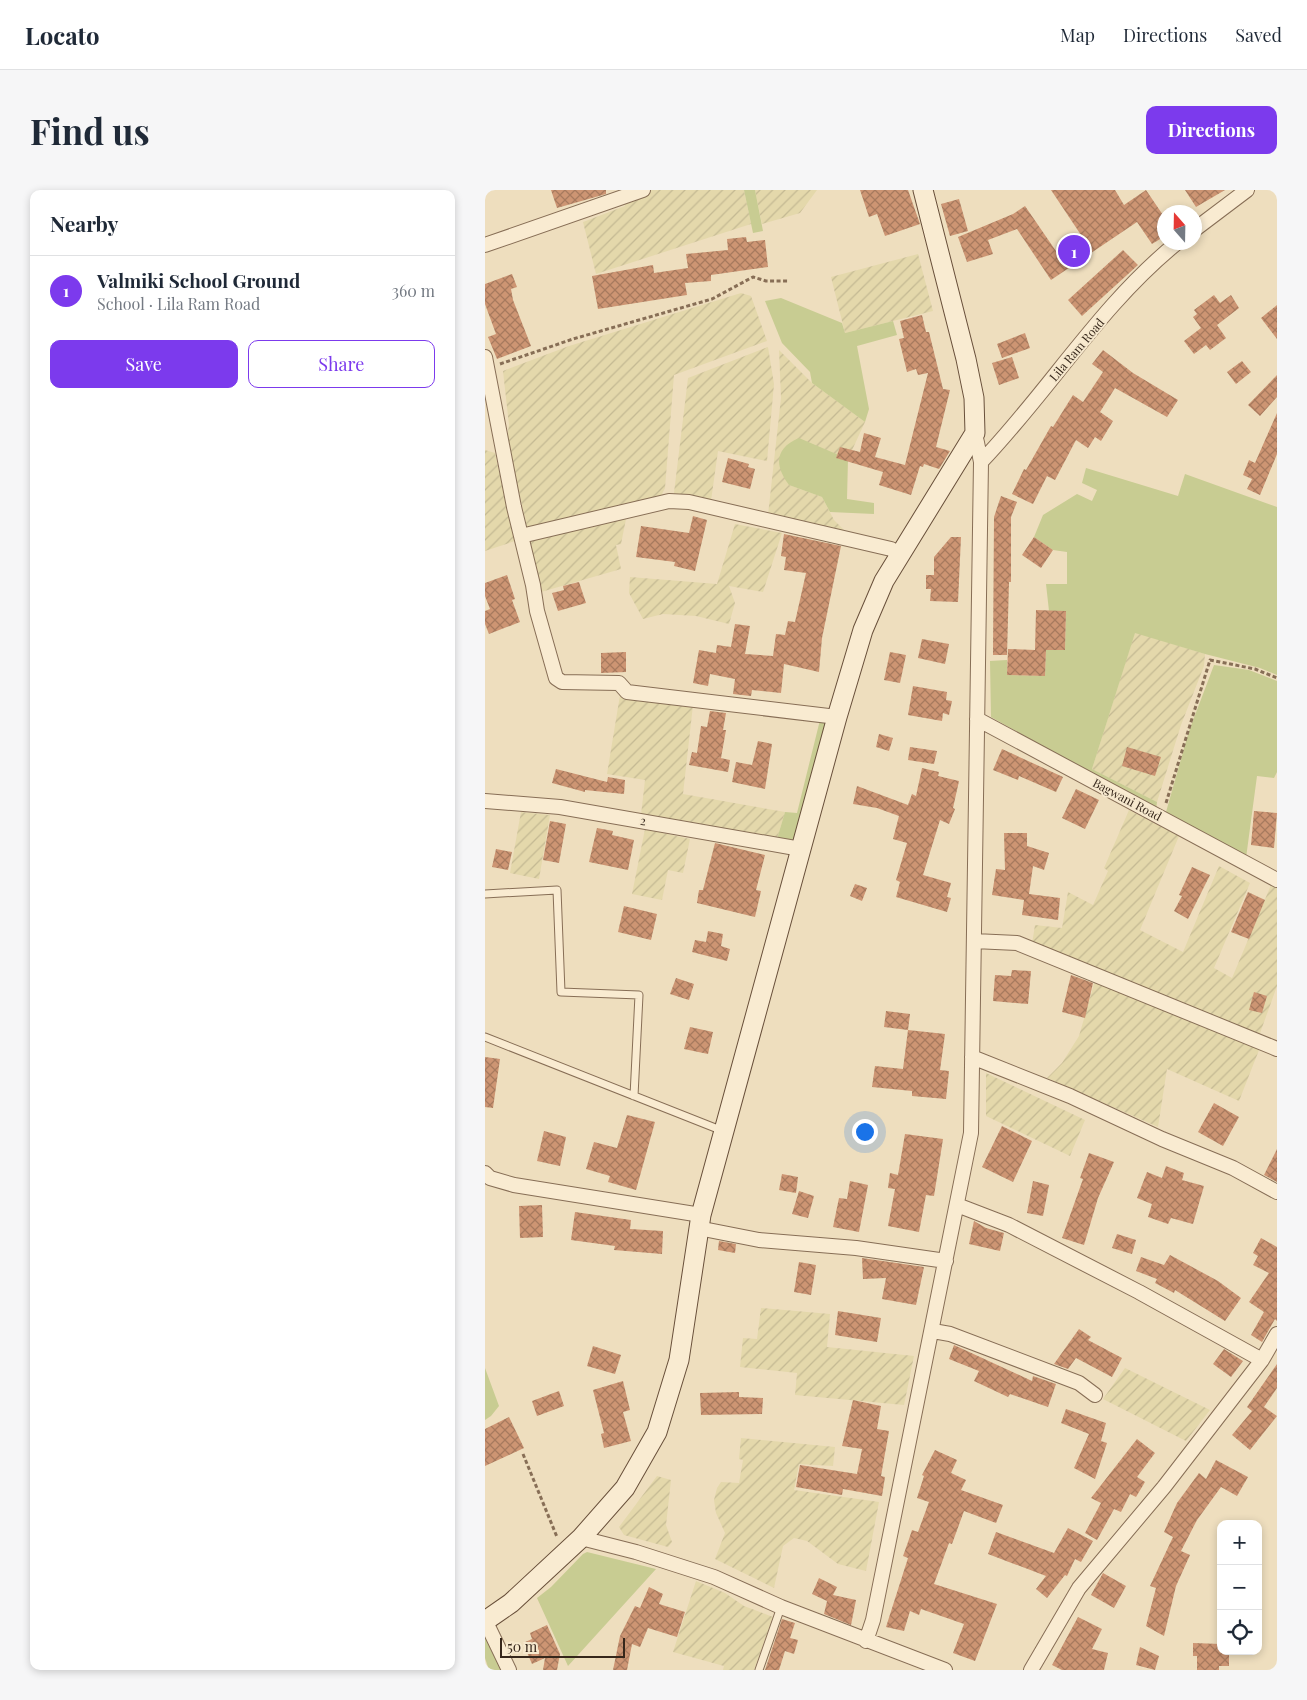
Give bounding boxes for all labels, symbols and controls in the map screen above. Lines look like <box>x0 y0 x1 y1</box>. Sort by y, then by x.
text: Locato <box>25 19 99 51</box>
text: Map <box>1060 23 1095 47</box>
text: Directions <box>1123 23 1207 47</box>
text: Saved <box>1235 23 1282 47</box>
button: Directions <box>1146 106 1277 154</box>
text: Find us <box>30 107 150 154</box>
north arrow <box>1157 205 1202 250</box>
text: Nearby <box>50 209 119 237</box>
pin: 1 <box>1058 232 1090 270</box>
text: Valmiki School Ground <box>97 267 300 293</box>
text: 1 <box>63 280 69 301</box>
text: 360 m <box>392 280 435 301</box>
text: School · Lila Ram Road <box>97 293 260 314</box>
street label: Lila Ram Road <box>1045 315 1107 384</box>
button: Save <box>50 340 238 388</box>
button: Share <box>248 340 435 388</box>
street label: Bagwani Road <box>1090 774 1165 824</box>
street label: 2 <box>639 812 648 828</box>
your location <box>852 1119 878 1145</box>
map controls <box>1217 1520 1262 1655</box>
button: + <box>1217 1520 1262 1565</box>
button: − <box>1217 1565 1262 1610</box>
button: locate <box>1217 1610 1262 1655</box>
scale bar <box>500 1635 625 1658</box>
text: 50 m <box>507 1637 537 1656</box>

